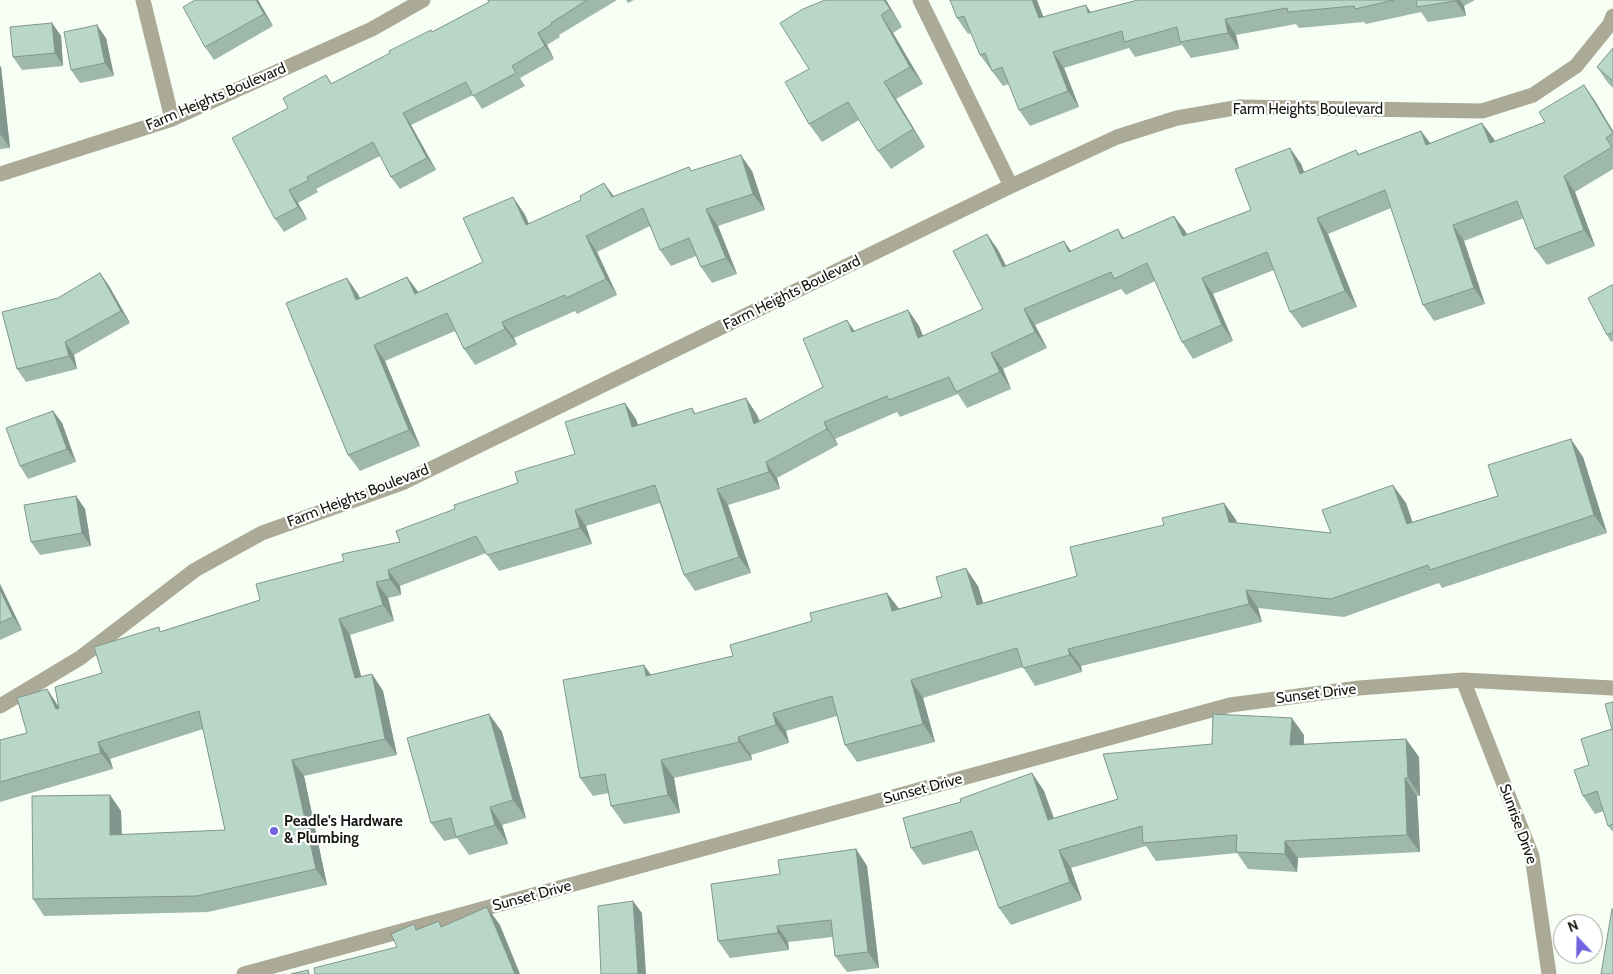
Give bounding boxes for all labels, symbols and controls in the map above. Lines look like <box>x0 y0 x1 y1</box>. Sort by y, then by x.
street label: Farm Heights Boulevard <box>143 59 289 135</box>
street label: Farm Heights Boulevard <box>1233 101 1383 119</box>
street label: Farm Heights Boulevard <box>720 252 864 334</box>
street label: Farm Heights Boulevard <box>285 461 431 531</box>
street label: Sunset Drive <box>1275 680 1357 708</box>
street label: Sunset Drive <box>882 770 964 808</box>
street label: Sunrise Drive <box>1495 782 1541 866</box>
place label: Peadle's Hardware & Plumbing <box>284 813 403 848</box>
marker: Peadle's Hardware & Plumbing <box>268 825 280 837</box>
street label: Sunset Drive <box>491 877 573 915</box>
north arrow <box>1553 914 1603 964</box>
text: N <box>1565 916 1581 936</box>

